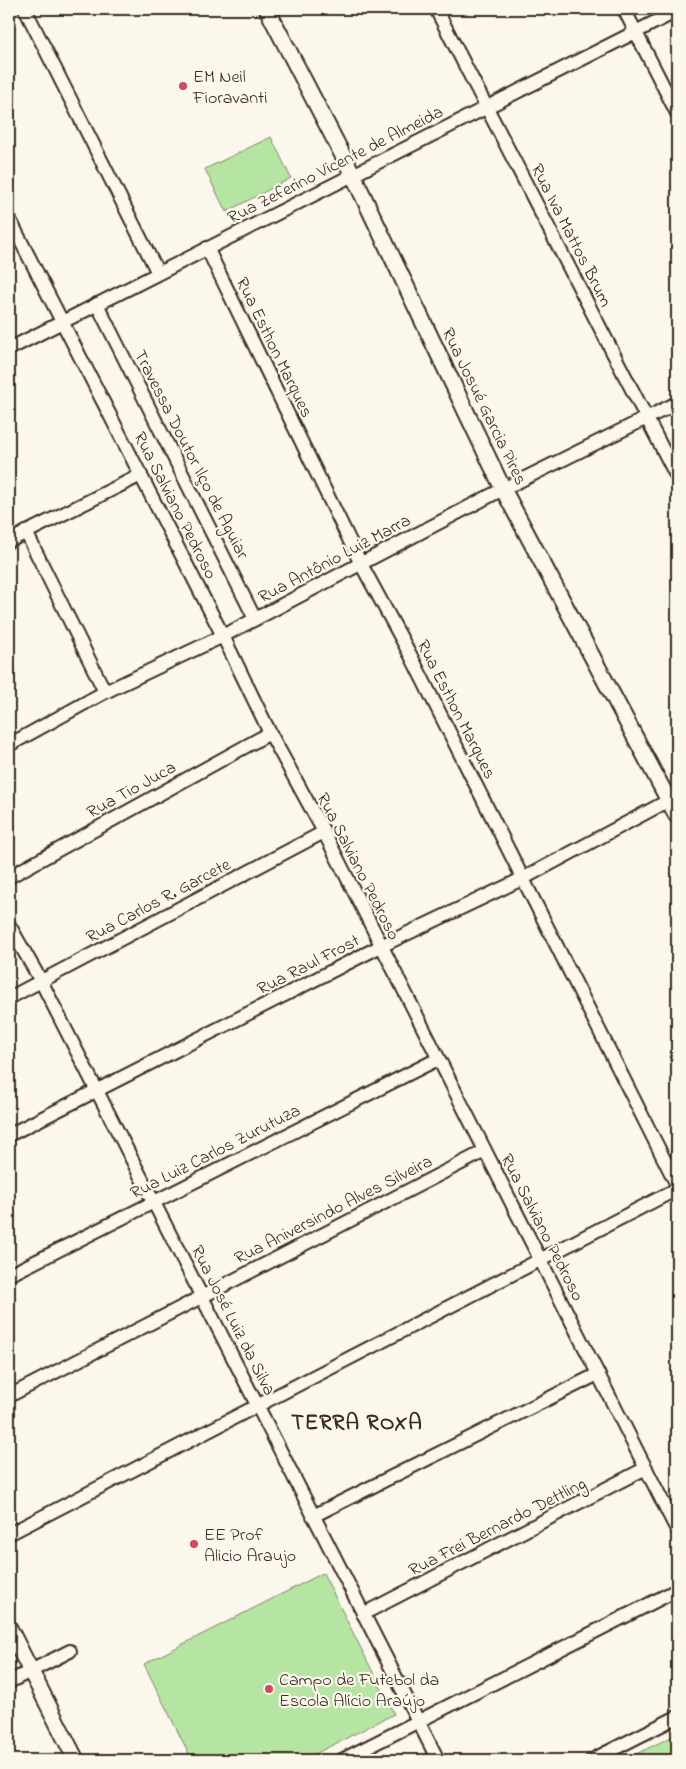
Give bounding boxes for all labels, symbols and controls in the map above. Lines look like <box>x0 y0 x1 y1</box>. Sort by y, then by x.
place label: EM Neil Fioravanti <box>192 65 267 112</box>
marker: EM Neil Fioravanti <box>177 80 189 92</box>
street label: Rua Zeferino Vicente de Almeida <box>224 100 448 232</box>
street label: Rua Iva Mattos Brum <box>523 160 618 312</box>
street label: Rua Esthon Marques <box>228 273 318 422</box>
street label: Rua Josué Garcia Pires <box>434 324 533 490</box>
street label: Travessa Doutor Ilço de Aguiar <box>125 346 255 565</box>
street label: Rua Salviano Pedroso <box>126 428 223 584</box>
street label: Rua Antônio Luiz Marra <box>254 509 416 611</box>
street label: Rua Esthon Marques <box>409 636 502 784</box>
street label: Rua Tio Juca <box>83 755 181 826</box>
street label: Rua Salviano Pedroso <box>309 789 406 945</box>
street label: Rua Carlos R. Garcete <box>82 852 237 951</box>
street label: Rua Raul Frost <box>253 929 365 1003</box>
street label: Rua Luiz Carlos Zurutuza <box>126 1099 305 1207</box>
street label: Rua Aniversindo Alves Silveira <box>230 1149 437 1272</box>
street label: Rua Salviano Pedroso <box>493 1150 590 1306</box>
street label: Rua José Luiz da Silva <box>183 1241 281 1400</box>
district label: TERRA ROXA <box>291 1408 423 1440</box>
street label: Rua Frei Bernardo Dettling <box>404 1472 592 1585</box>
place label: EE Prof Alicio Araujo <box>204 1523 296 1570</box>
marker: EE Prof Alicio Araujo <box>188 1538 200 1550</box>
place label: Campo de Futebol da Escola Alício Araújo <box>279 1668 439 1715</box>
marker: Campo de Futebol da Escola Alício Araújo <box>263 1683 275 1695</box>

